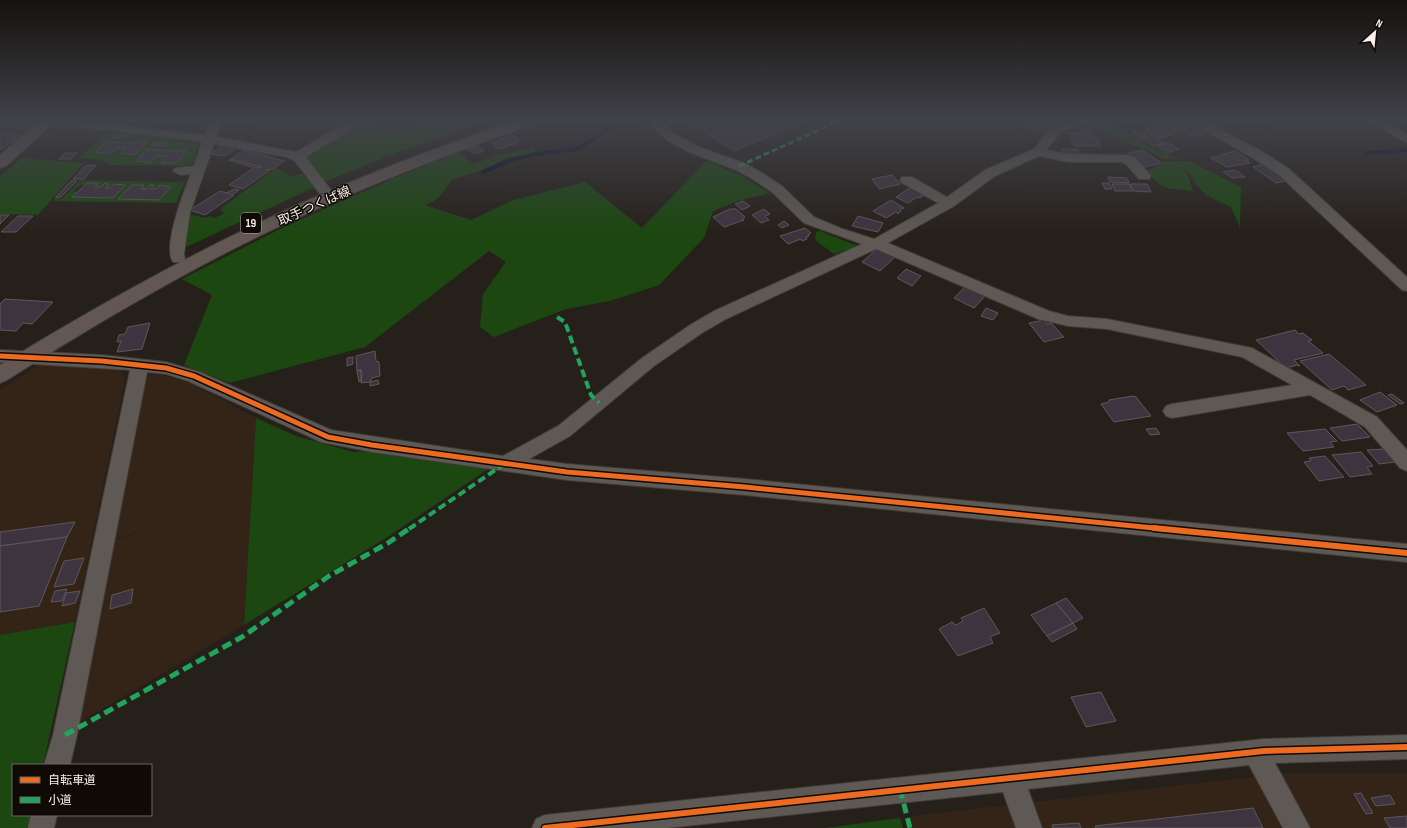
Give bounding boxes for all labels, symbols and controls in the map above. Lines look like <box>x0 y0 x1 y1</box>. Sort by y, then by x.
north arrow <box>1355 12 1395 52</box>
text: N <box>1374 16 1385 31</box>
street label: 取手つくば線 <box>276 183 353 229</box>
road number: 19 <box>241 213 261 233</box>
legend <box>12 764 152 816</box>
text: 自転車道 <box>48 773 96 788</box>
text: 小道 <box>48 793 72 808</box>

